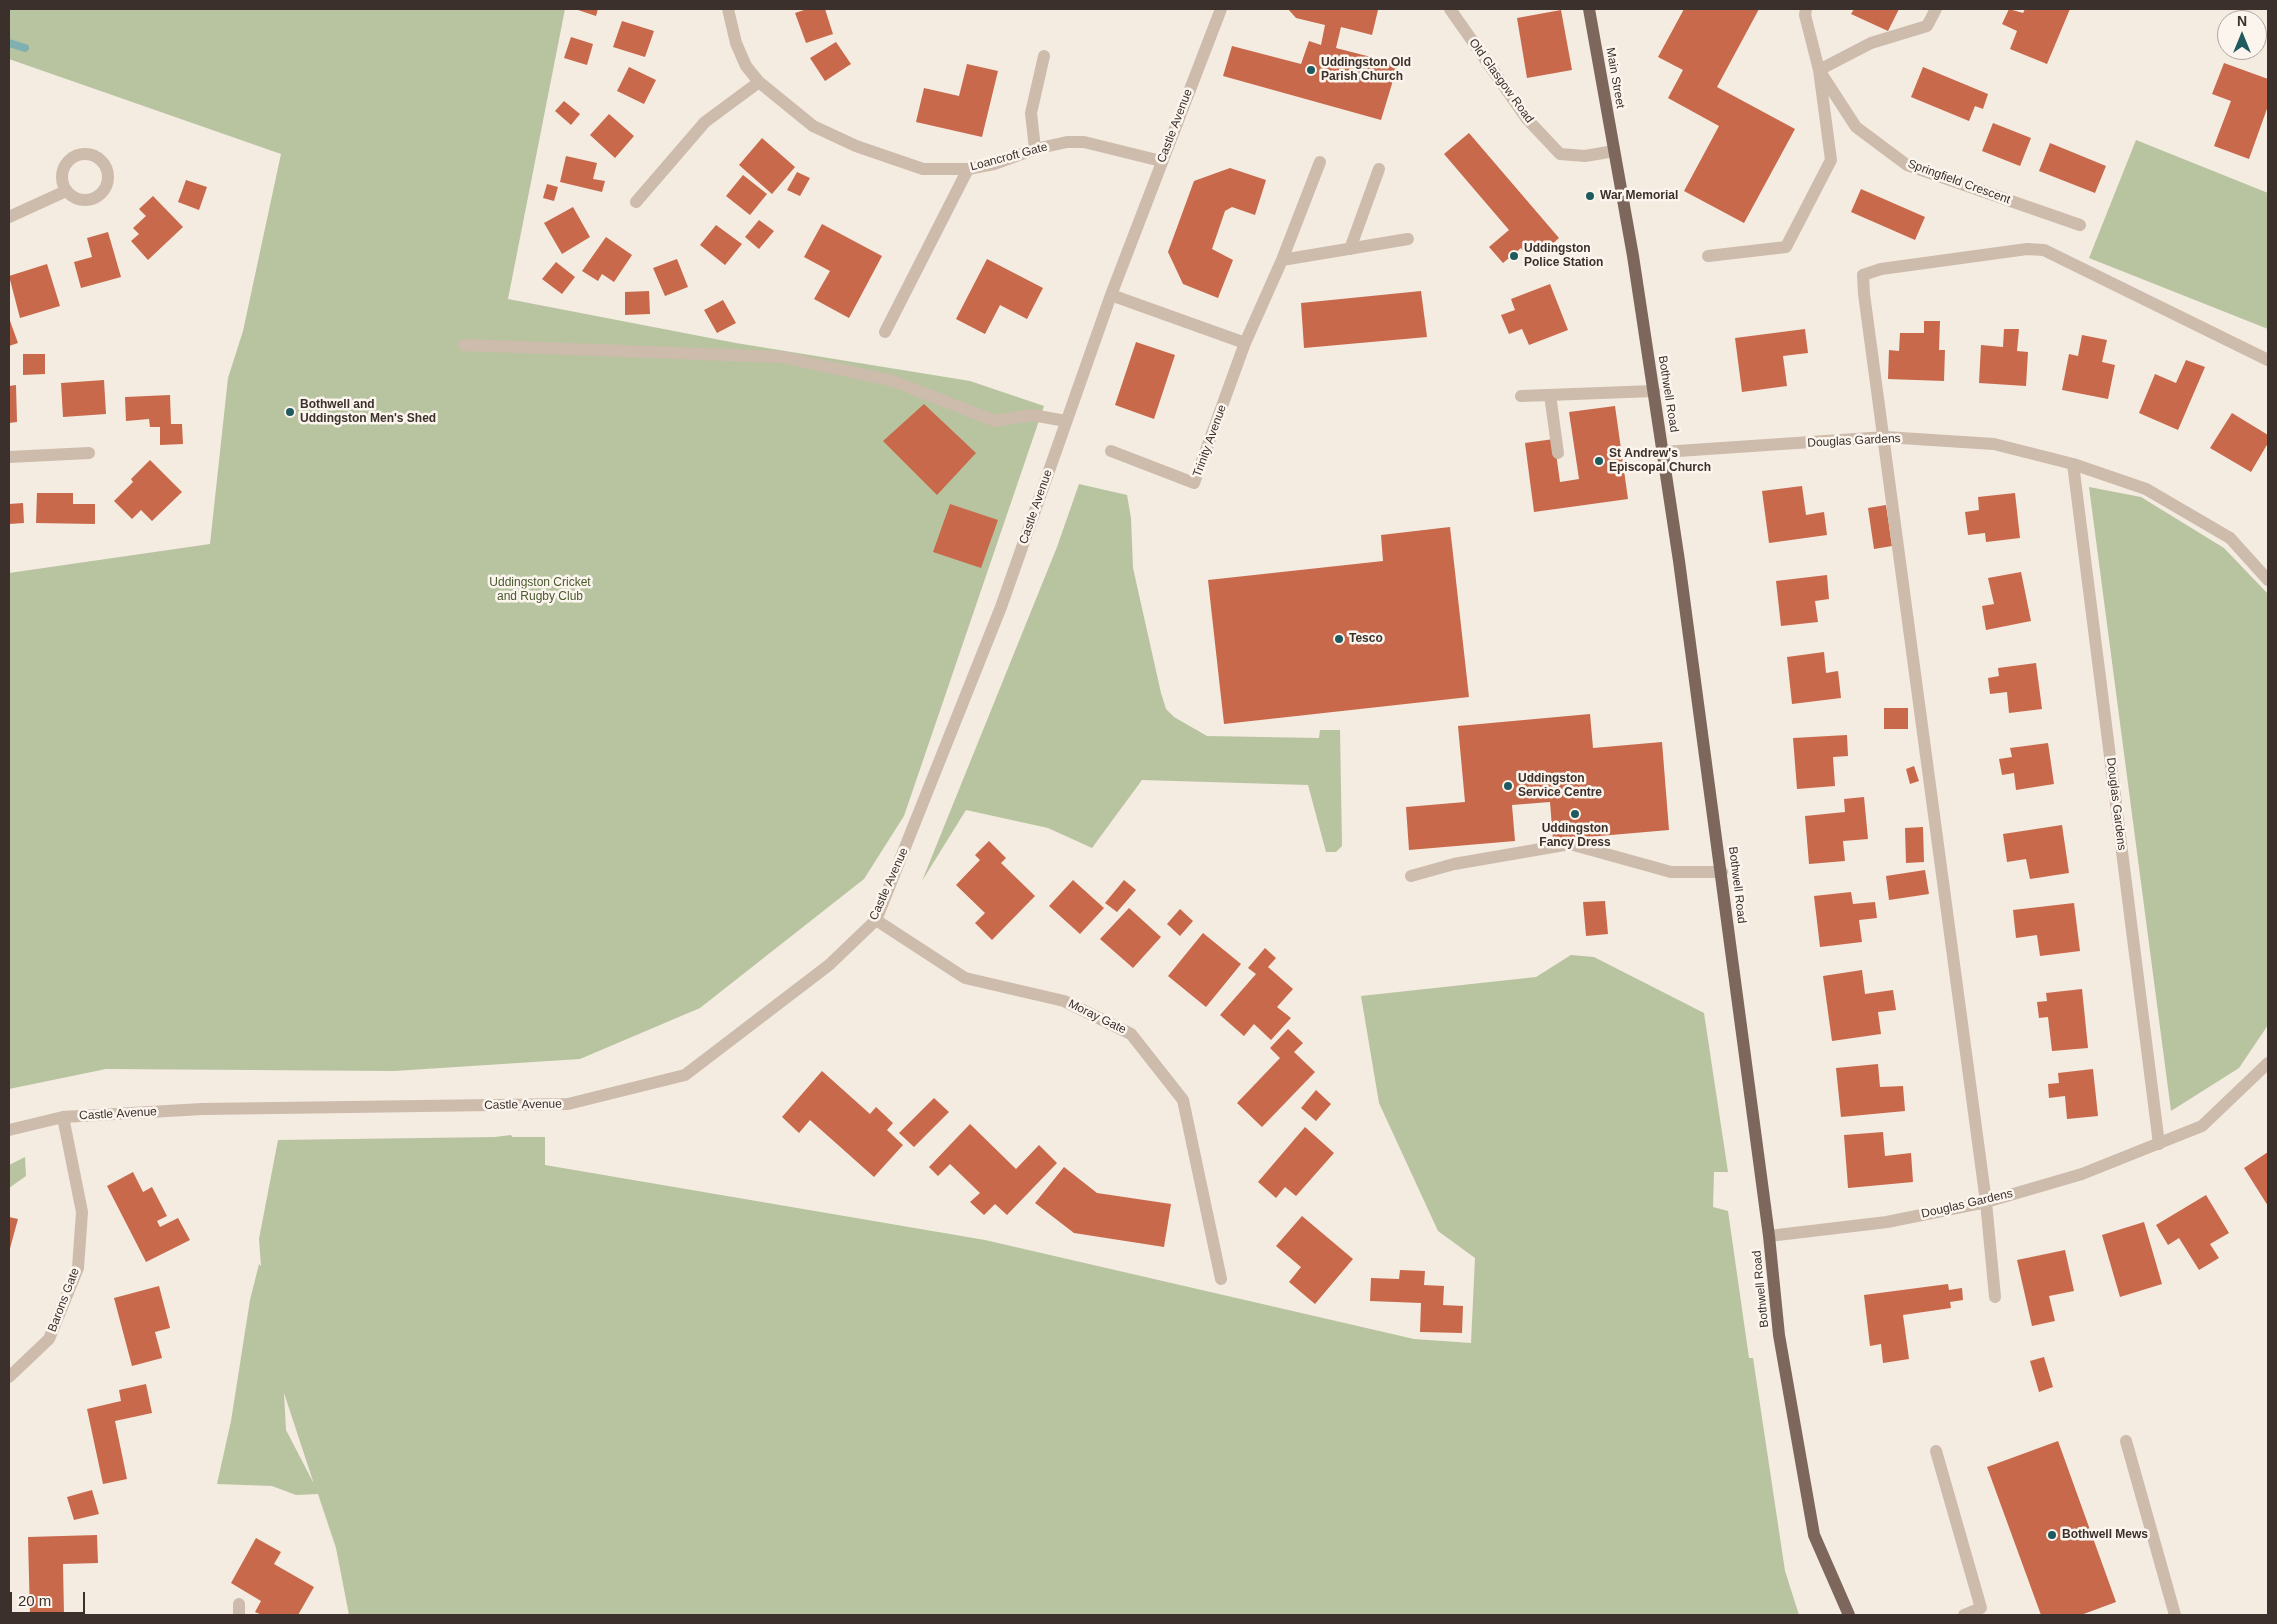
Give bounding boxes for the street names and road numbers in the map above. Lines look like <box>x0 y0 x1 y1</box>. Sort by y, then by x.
street label: Old Glasgow Road <box>1466 36 1536 126</box>
street label: Main Street <box>1603 47 1627 109</box>
street label: Castle Avenue <box>1154 87 1196 165</box>
street label: Loancroft Gate <box>969 140 1049 174</box>
street label: Springfield Crescent <box>1906 157 2012 207</box>
street label: Bothwell Road <box>1655 355 1681 433</box>
street label: Trinity Avenue <box>1190 403 1230 479</box>
street label: Douglas Gardens <box>1807 431 1901 451</box>
street label: Castle Avenue <box>1017 468 1055 546</box>
street label: Douglas Gardens <box>2103 757 2129 851</box>
street label: Castle Avenue <box>867 846 911 922</box>
street label: Bothwell Road <box>1725 846 1749 924</box>
street label: Moray Gate <box>1066 997 1128 1037</box>
street label: Castle Avenue <box>484 1097 562 1113</box>
street label: Castle Avenue <box>79 1105 157 1123</box>
street label: Douglas Gardens <box>1920 1186 2014 1222</box>
street label: Bothwell Road <box>1750 1250 1772 1328</box>
street label: Barons Gate <box>45 1266 83 1334</box>

